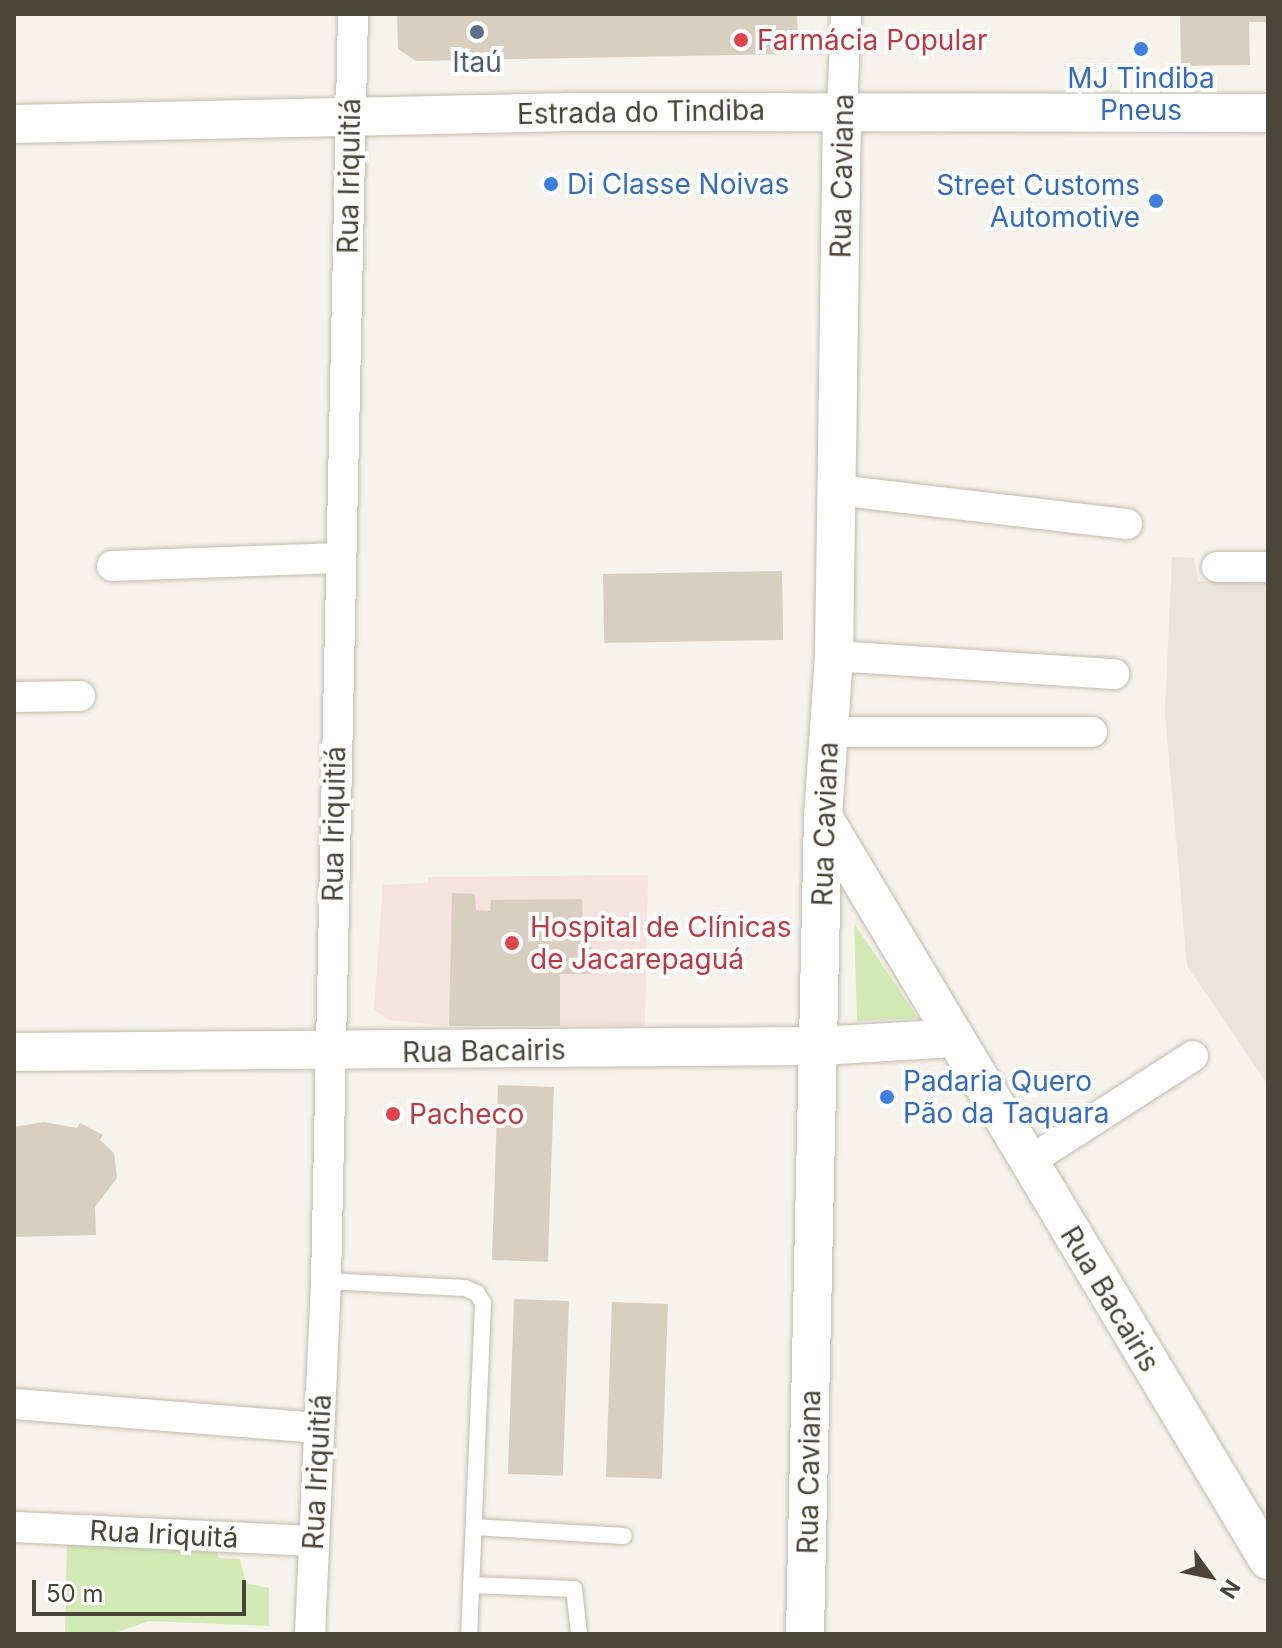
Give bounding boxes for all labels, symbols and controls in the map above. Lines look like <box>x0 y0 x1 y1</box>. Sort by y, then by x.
marker: Itaú <box>468 23 486 41</box>
place label: Farmácia Popular <box>757 23 987 57</box>
marker: Farmácia Popular <box>732 31 750 49</box>
marker: MJ Tindiba Pneus <box>1132 40 1150 58</box>
place label: Itaú <box>452 45 502 79</box>
place label: MJ Tindiba Pneus <box>1067 61 1215 127</box>
street label: Estrada do Tindiba <box>517 93 765 131</box>
street label: Rua Caviana <box>824 93 860 259</box>
street label: Rua Iriquitiá <box>331 98 367 254</box>
place label: Di Classe Noivas <box>567 167 789 201</box>
place label: Street Customs Automotive <box>936 168 1140 234</box>
marker: Di Classe Noivas <box>542 175 560 193</box>
marker: Street Customs Automotive <box>1147 192 1165 210</box>
street label: Rua Caviana <box>805 741 845 907</box>
street label: Rua Iriquitiá <box>316 746 352 902</box>
place label: Hospital de Clínicas de Jacarepaguá <box>530 910 791 976</box>
marker: Hospital de Clínicas de Jacarepaguá <box>501 932 523 954</box>
street label: Rua Bacairis <box>402 1033 566 1069</box>
place label: Padaria Quero Pão da Taquara <box>903 1064 1109 1130</box>
marker: Padaria Quero Pão da Taquara <box>878 1088 896 1106</box>
place label: Pacheco <box>409 1097 524 1131</box>
marker: Pacheco <box>384 1105 402 1123</box>
street label: Rua Bacairis <box>1053 1220 1167 1378</box>
street label: Rua Caviana <box>791 1389 827 1555</box>
street label: Rua Iriquitiá <box>296 1393 338 1551</box>
street label: Rua Iriquitá <box>89 1513 239 1555</box>
north arrow <box>1170 1536 1250 1616</box>
scale bar <box>36 1564 250 1614</box>
text: N <box>1215 1575 1246 1603</box>
text: 50 m <box>46 1579 104 1608</box>

